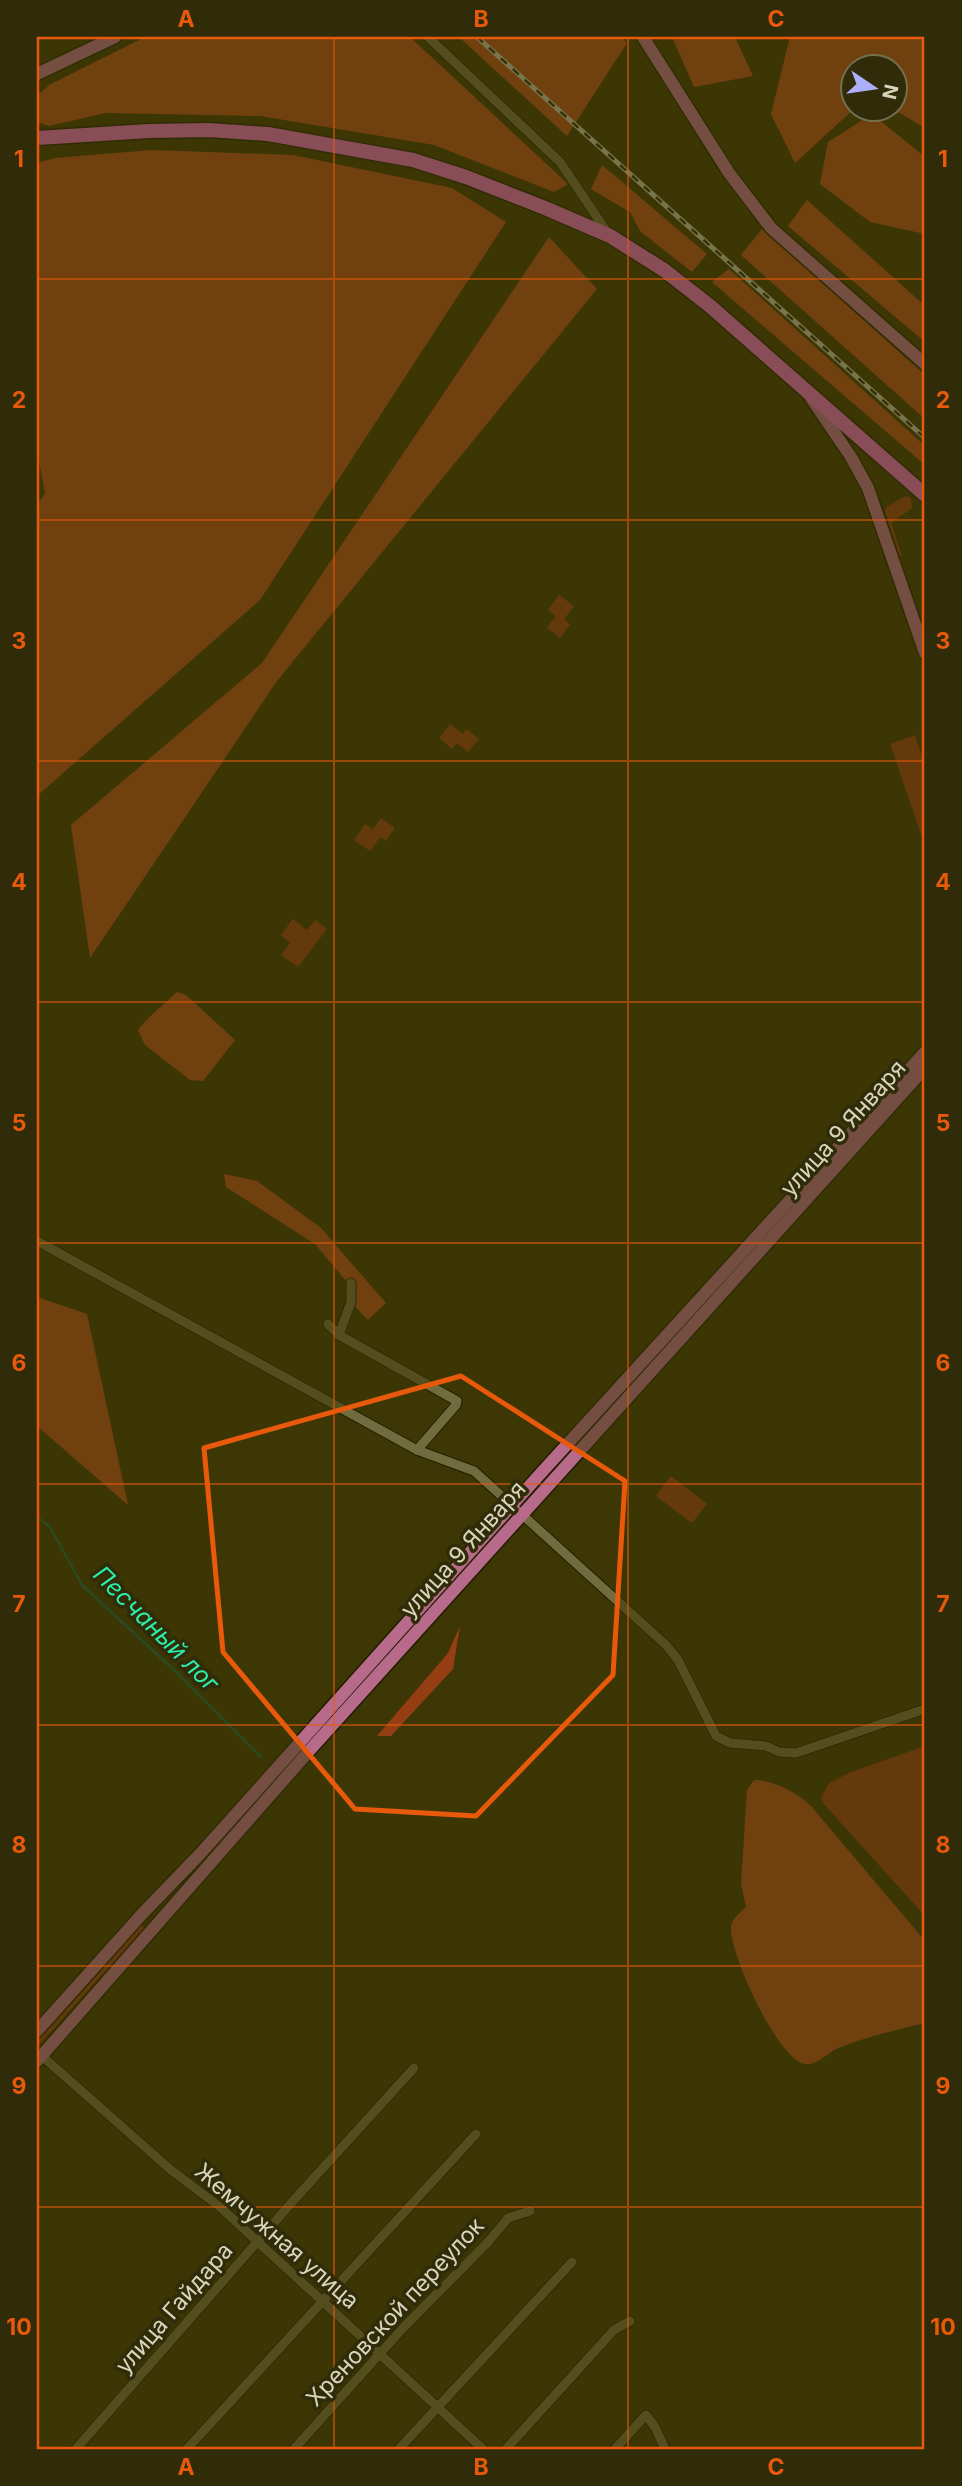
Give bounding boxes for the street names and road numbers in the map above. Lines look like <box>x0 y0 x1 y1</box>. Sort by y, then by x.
street label: улица 9 Января <box>774 1054 912 1202</box>
street label: улица 9 Января <box>394 1475 532 1623</box>
street label: Жемчужная улица <box>189 2157 365 2315</box>
street label: Хреновской переулок <box>300 2211 490 2412</box>
street label: улица Гайдара <box>109 2237 239 2379</box>

